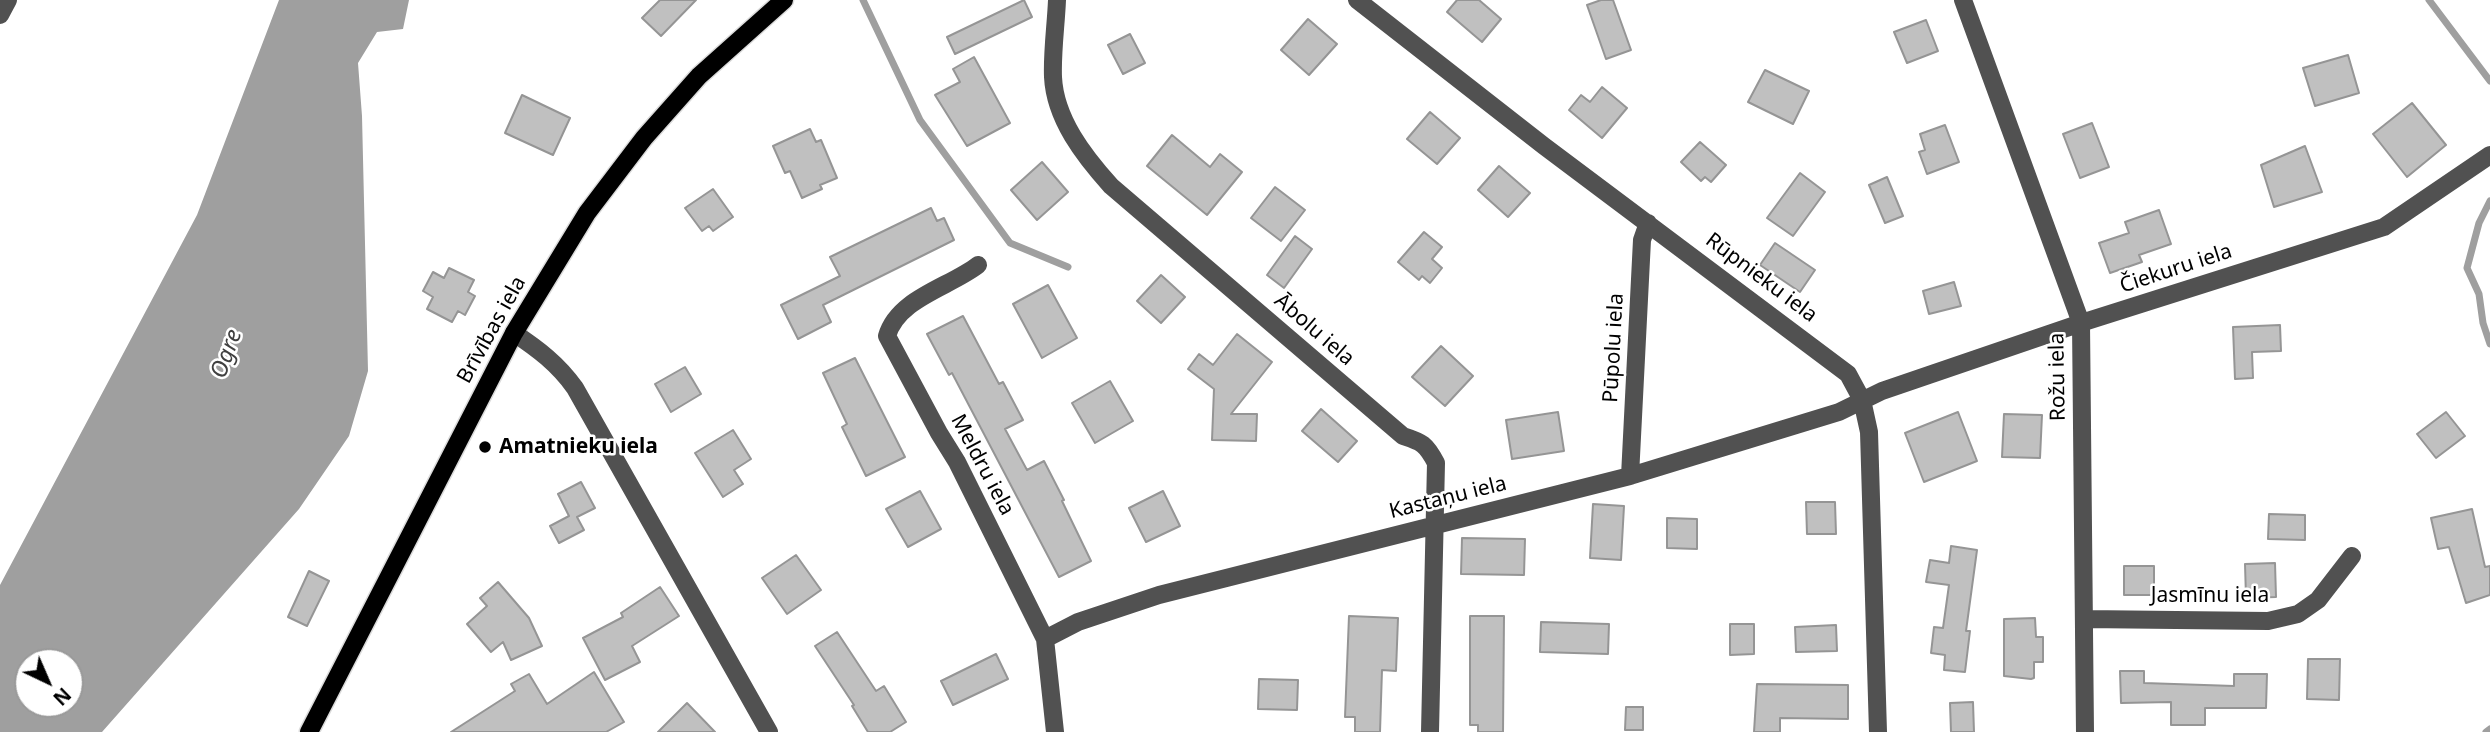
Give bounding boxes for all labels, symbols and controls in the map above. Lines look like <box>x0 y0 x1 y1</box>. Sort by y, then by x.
street label: Rūpnieku iela <box>1700 228 1822 328</box>
street label: Čiekuru iela <box>2117 239 2235 299</box>
street label: Brīvības iela <box>452 272 532 388</box>
street label: Ābolu iela <box>1269 289 1359 371</box>
street label: Pūpolu iela <box>1599 293 1629 403</box>
water label: Ogre <box>205 326 249 382</box>
street label: Rožu iela <box>2045 333 2071 421</box>
street label: Meldru iela <box>945 410 1019 520</box>
place label: Amatnieku iela <box>499 434 658 460</box>
marker: Amatnieku iela <box>477 439 493 455</box>
street label: Kastaņu iela <box>1387 471 1509 525</box>
street label: Jasmīnu iela <box>2151 583 2269 609</box>
north arrow <box>14 648 84 718</box>
text: N <box>48 682 77 711</box>

